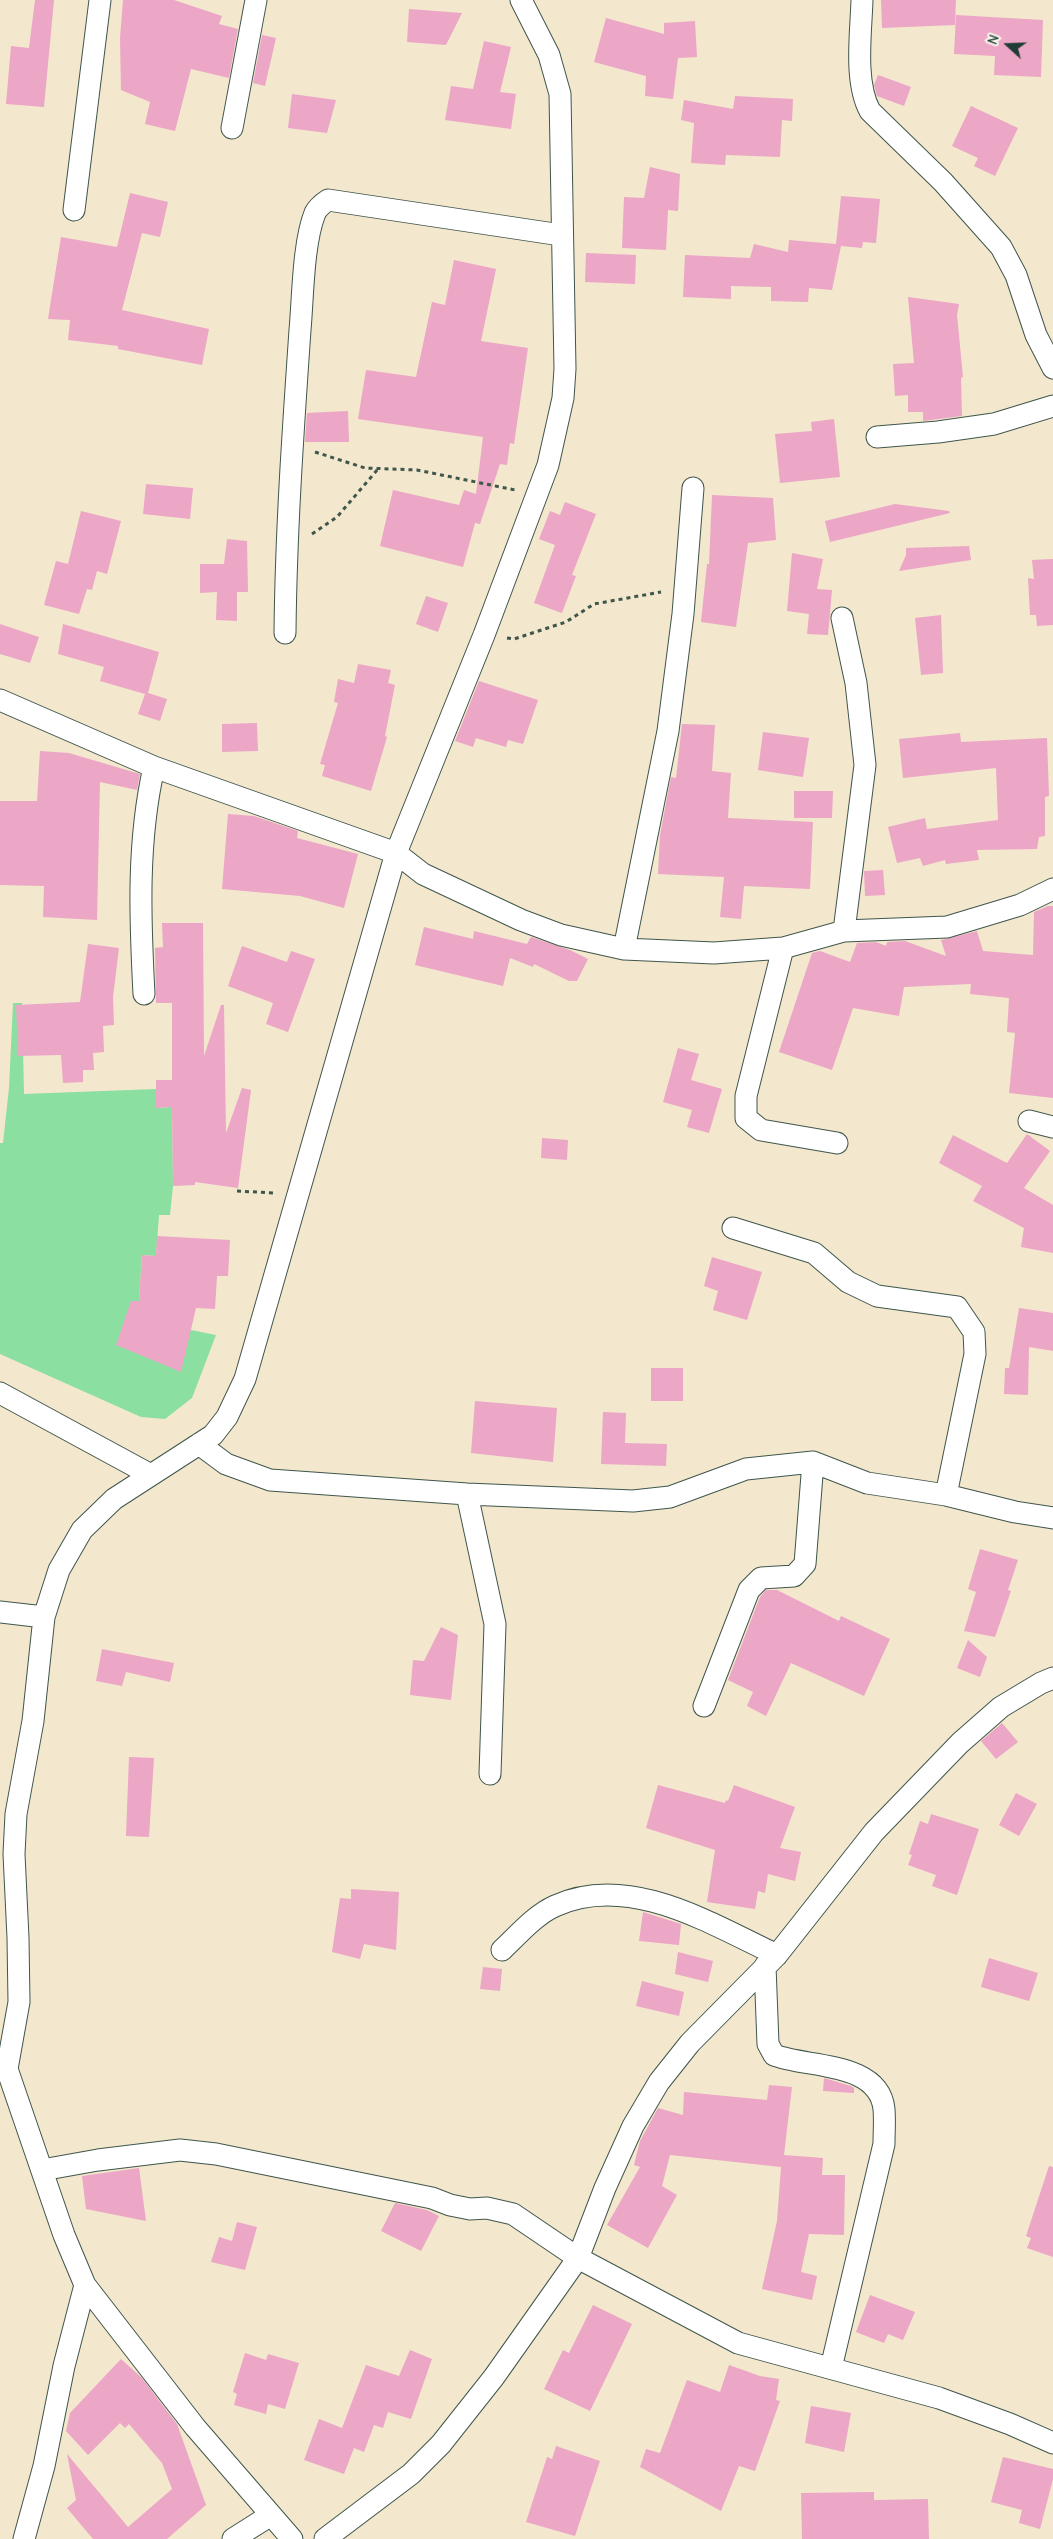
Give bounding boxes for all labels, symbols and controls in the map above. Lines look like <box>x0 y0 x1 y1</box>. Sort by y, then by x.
north arrow <box>983 20 1033 70</box>
text: N <box>984 33 1003 47</box>

